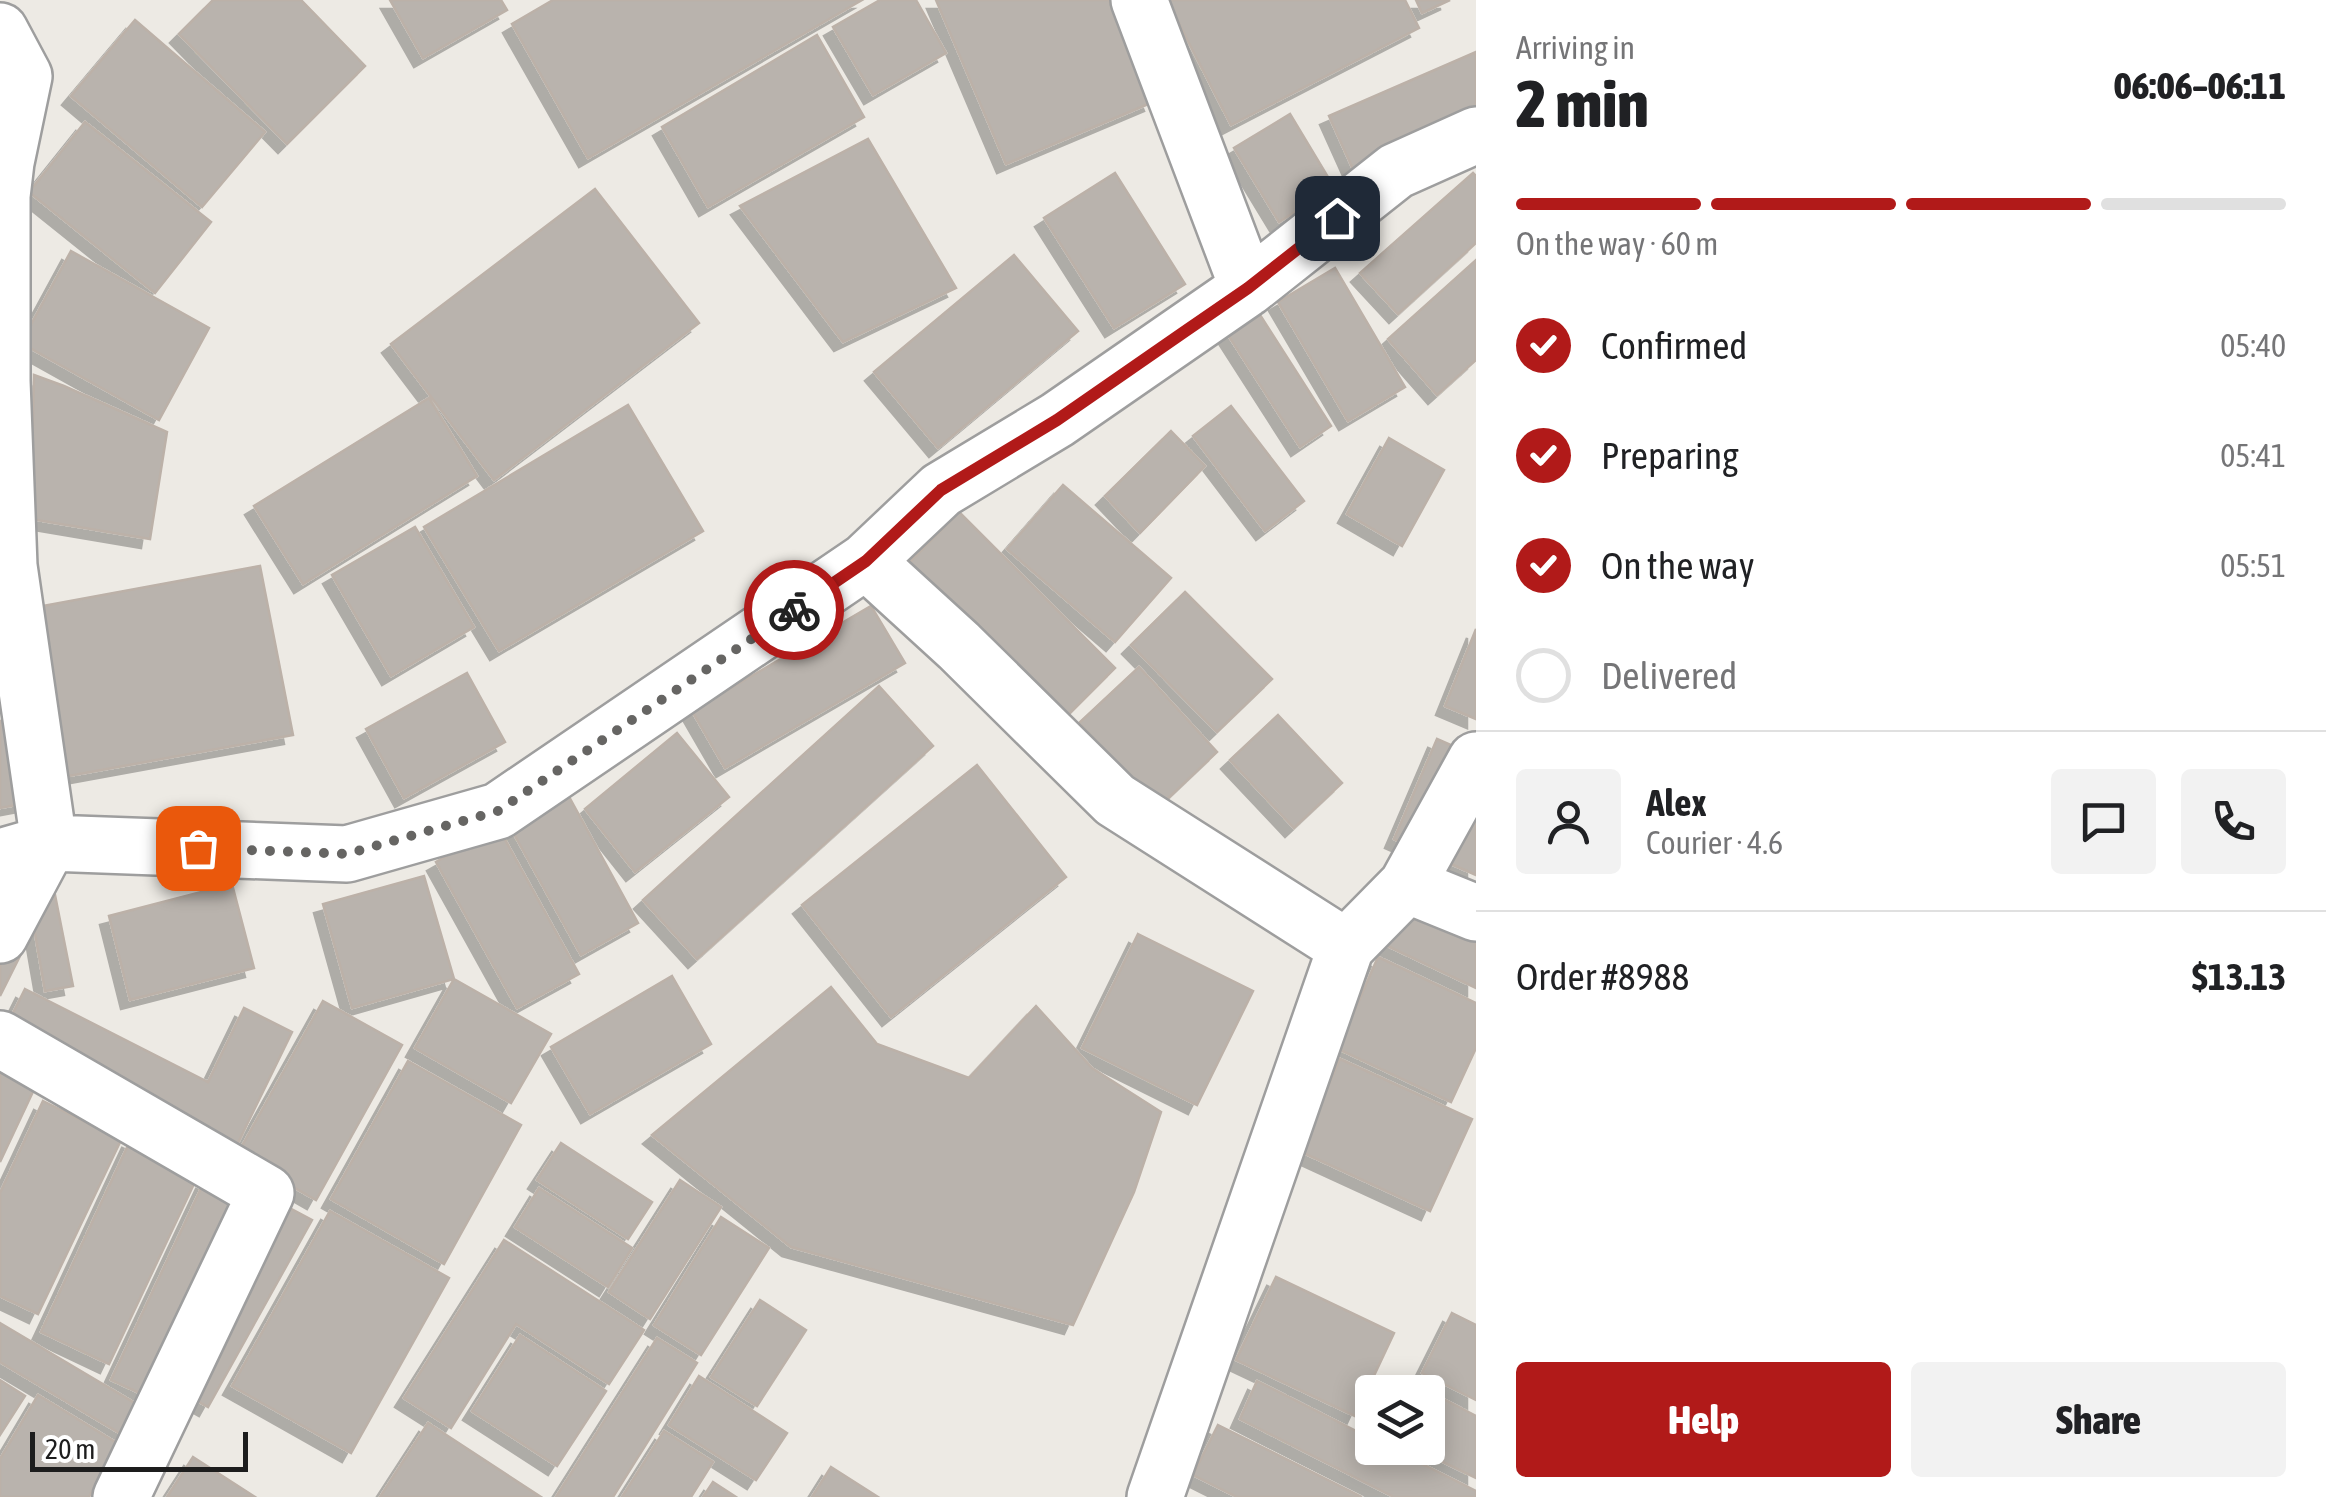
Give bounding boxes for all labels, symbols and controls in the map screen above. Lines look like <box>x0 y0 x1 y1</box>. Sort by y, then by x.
text: Arriving in <box>1516 29 1635 66</box>
text: 06:06–06:11 <box>2114 64 2286 107</box>
text: 2 min <box>1516 66 1649 141</box>
pin <box>1295 176 1380 261</box>
icon: home <box>1310 191 1365 246</box>
text: On the way · 60 m <box>1516 225 1718 262</box>
icon: check <box>1516 318 1571 373</box>
text: Confirmed <box>1601 324 1747 367</box>
text: 05:40 <box>2220 327 2286 364</box>
icon: check <box>1516 428 1571 483</box>
text: Preparing <box>1601 434 1739 477</box>
text: 05:41 <box>2220 437 2286 474</box>
icon: check <box>1516 538 1571 593</box>
text: On the way <box>1601 544 1754 587</box>
text: 05:51 <box>2220 547 2286 584</box>
courier <box>744 560 844 660</box>
icon: bike <box>767 583 822 638</box>
text: Delivered <box>1601 654 1737 697</box>
button: person <box>1516 769 1621 874</box>
button: chat <box>2051 769 2156 874</box>
button: phone <box>2181 769 2286 874</box>
text: Alex <box>1646 781 1707 824</box>
pin <box>156 806 241 891</box>
icon: bag <box>171 821 226 876</box>
text: Courier · 4.6 <box>1646 824 1783 861</box>
text: Order #8988 <box>1516 955 1689 998</box>
text: $13.13 <box>2192 955 2286 998</box>
button: Help <box>1516 1362 1891 1477</box>
button: Share <box>1911 1362 2286 1477</box>
map controls <box>1355 1375 1445 1465</box>
button: layers <box>1355 1375 1445 1465</box>
scale bar <box>30 1427 248 1472</box>
text: 20 m <box>45 1433 95 1465</box>

